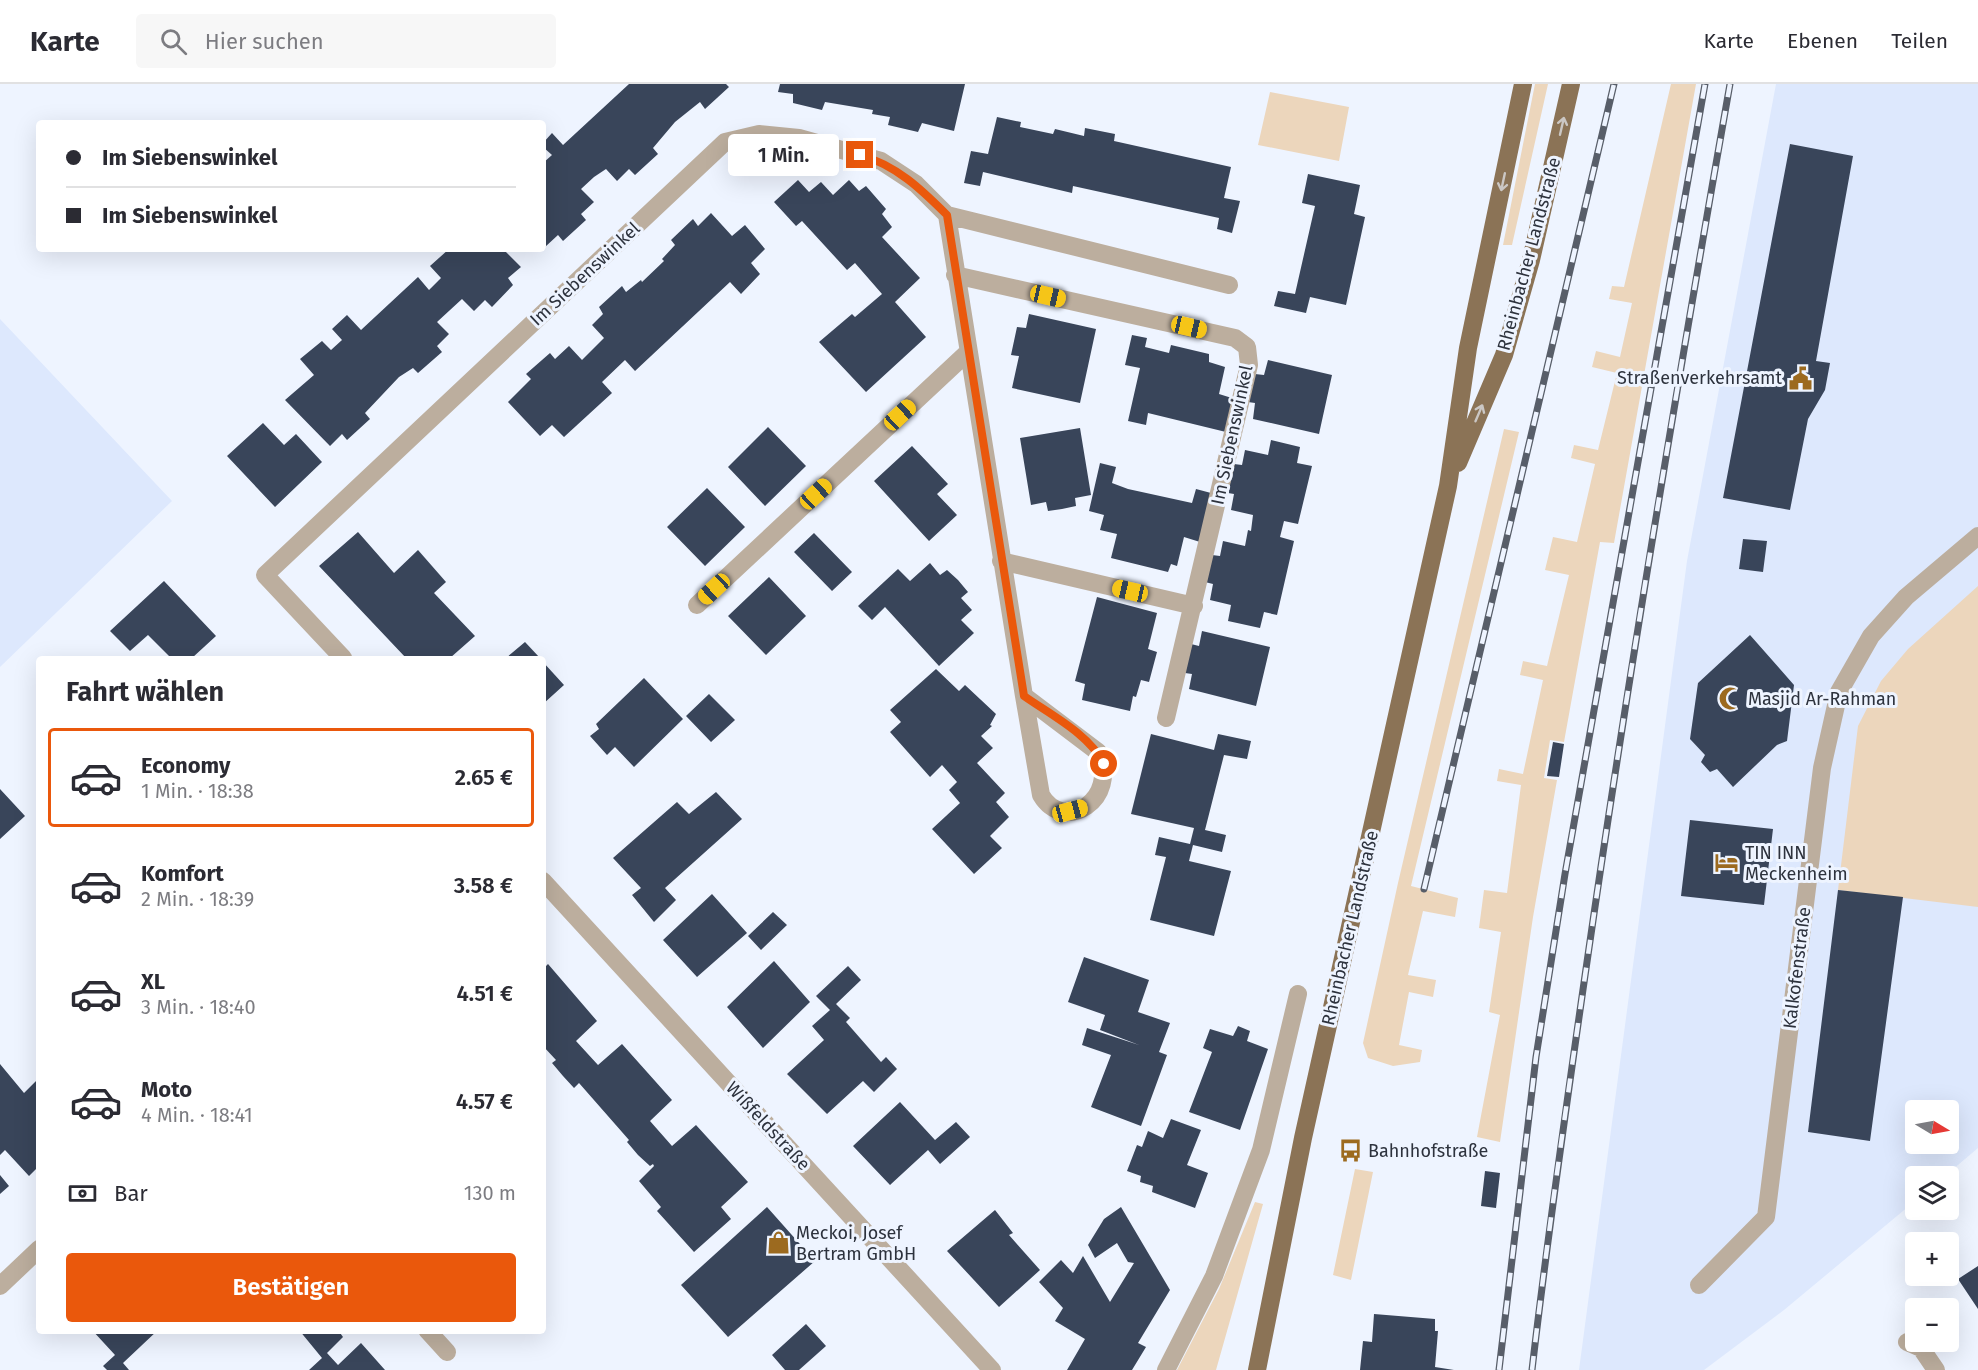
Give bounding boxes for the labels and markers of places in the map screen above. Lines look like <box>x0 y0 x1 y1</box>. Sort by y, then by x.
public building icon: Straßenverkehrsamt <box>1787 365 1813 391</box>
place label: Straßenverkehrsamt <box>1617 367 1782 389</box>
mosque icon: Masjid Ar-Rahman <box>1717 686 1743 712</box>
place label: Masjid Ar-Rahman <box>1748 688 1896 710</box>
place label: TIN INN Meckenheim <box>1745 842 1848 885</box>
hotel icon: TIN INN Meckenheim <box>1714 850 1740 876</box>
bus stop icon: Bahnhofstraße <box>1337 1138 1363 1164</box>
place label: Bahnhofstraße <box>1368 1140 1488 1162</box>
place label: Meckoi, Josef Bertram GmbH <box>796 1222 916 1265</box>
shop icon: Meckoi, Josef Bertram GmbH <box>765 1230 791 1256</box>

